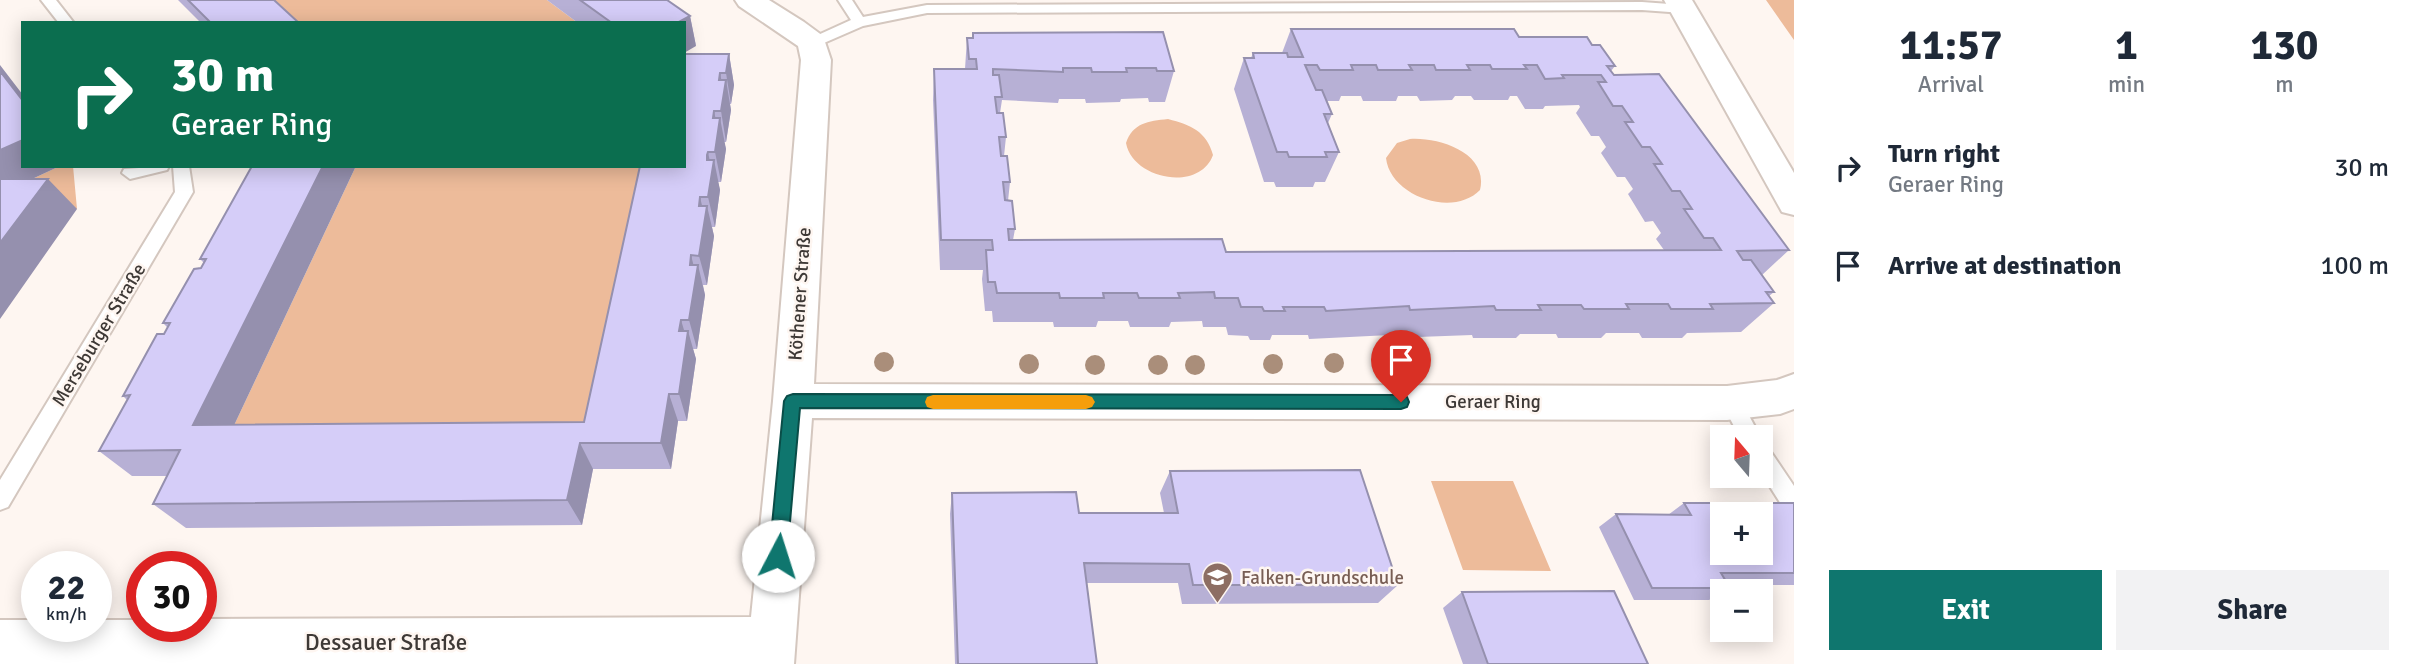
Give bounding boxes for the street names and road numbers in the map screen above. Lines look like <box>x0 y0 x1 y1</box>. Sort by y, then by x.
street label: Köthener Straße <box>783 227 817 361</box>
street label: Merseburger Straße <box>47 259 151 411</box>
street label: Geraer Ring <box>1445 390 1541 414</box>
street label: Dessauer Straße <box>305 628 467 657</box>

